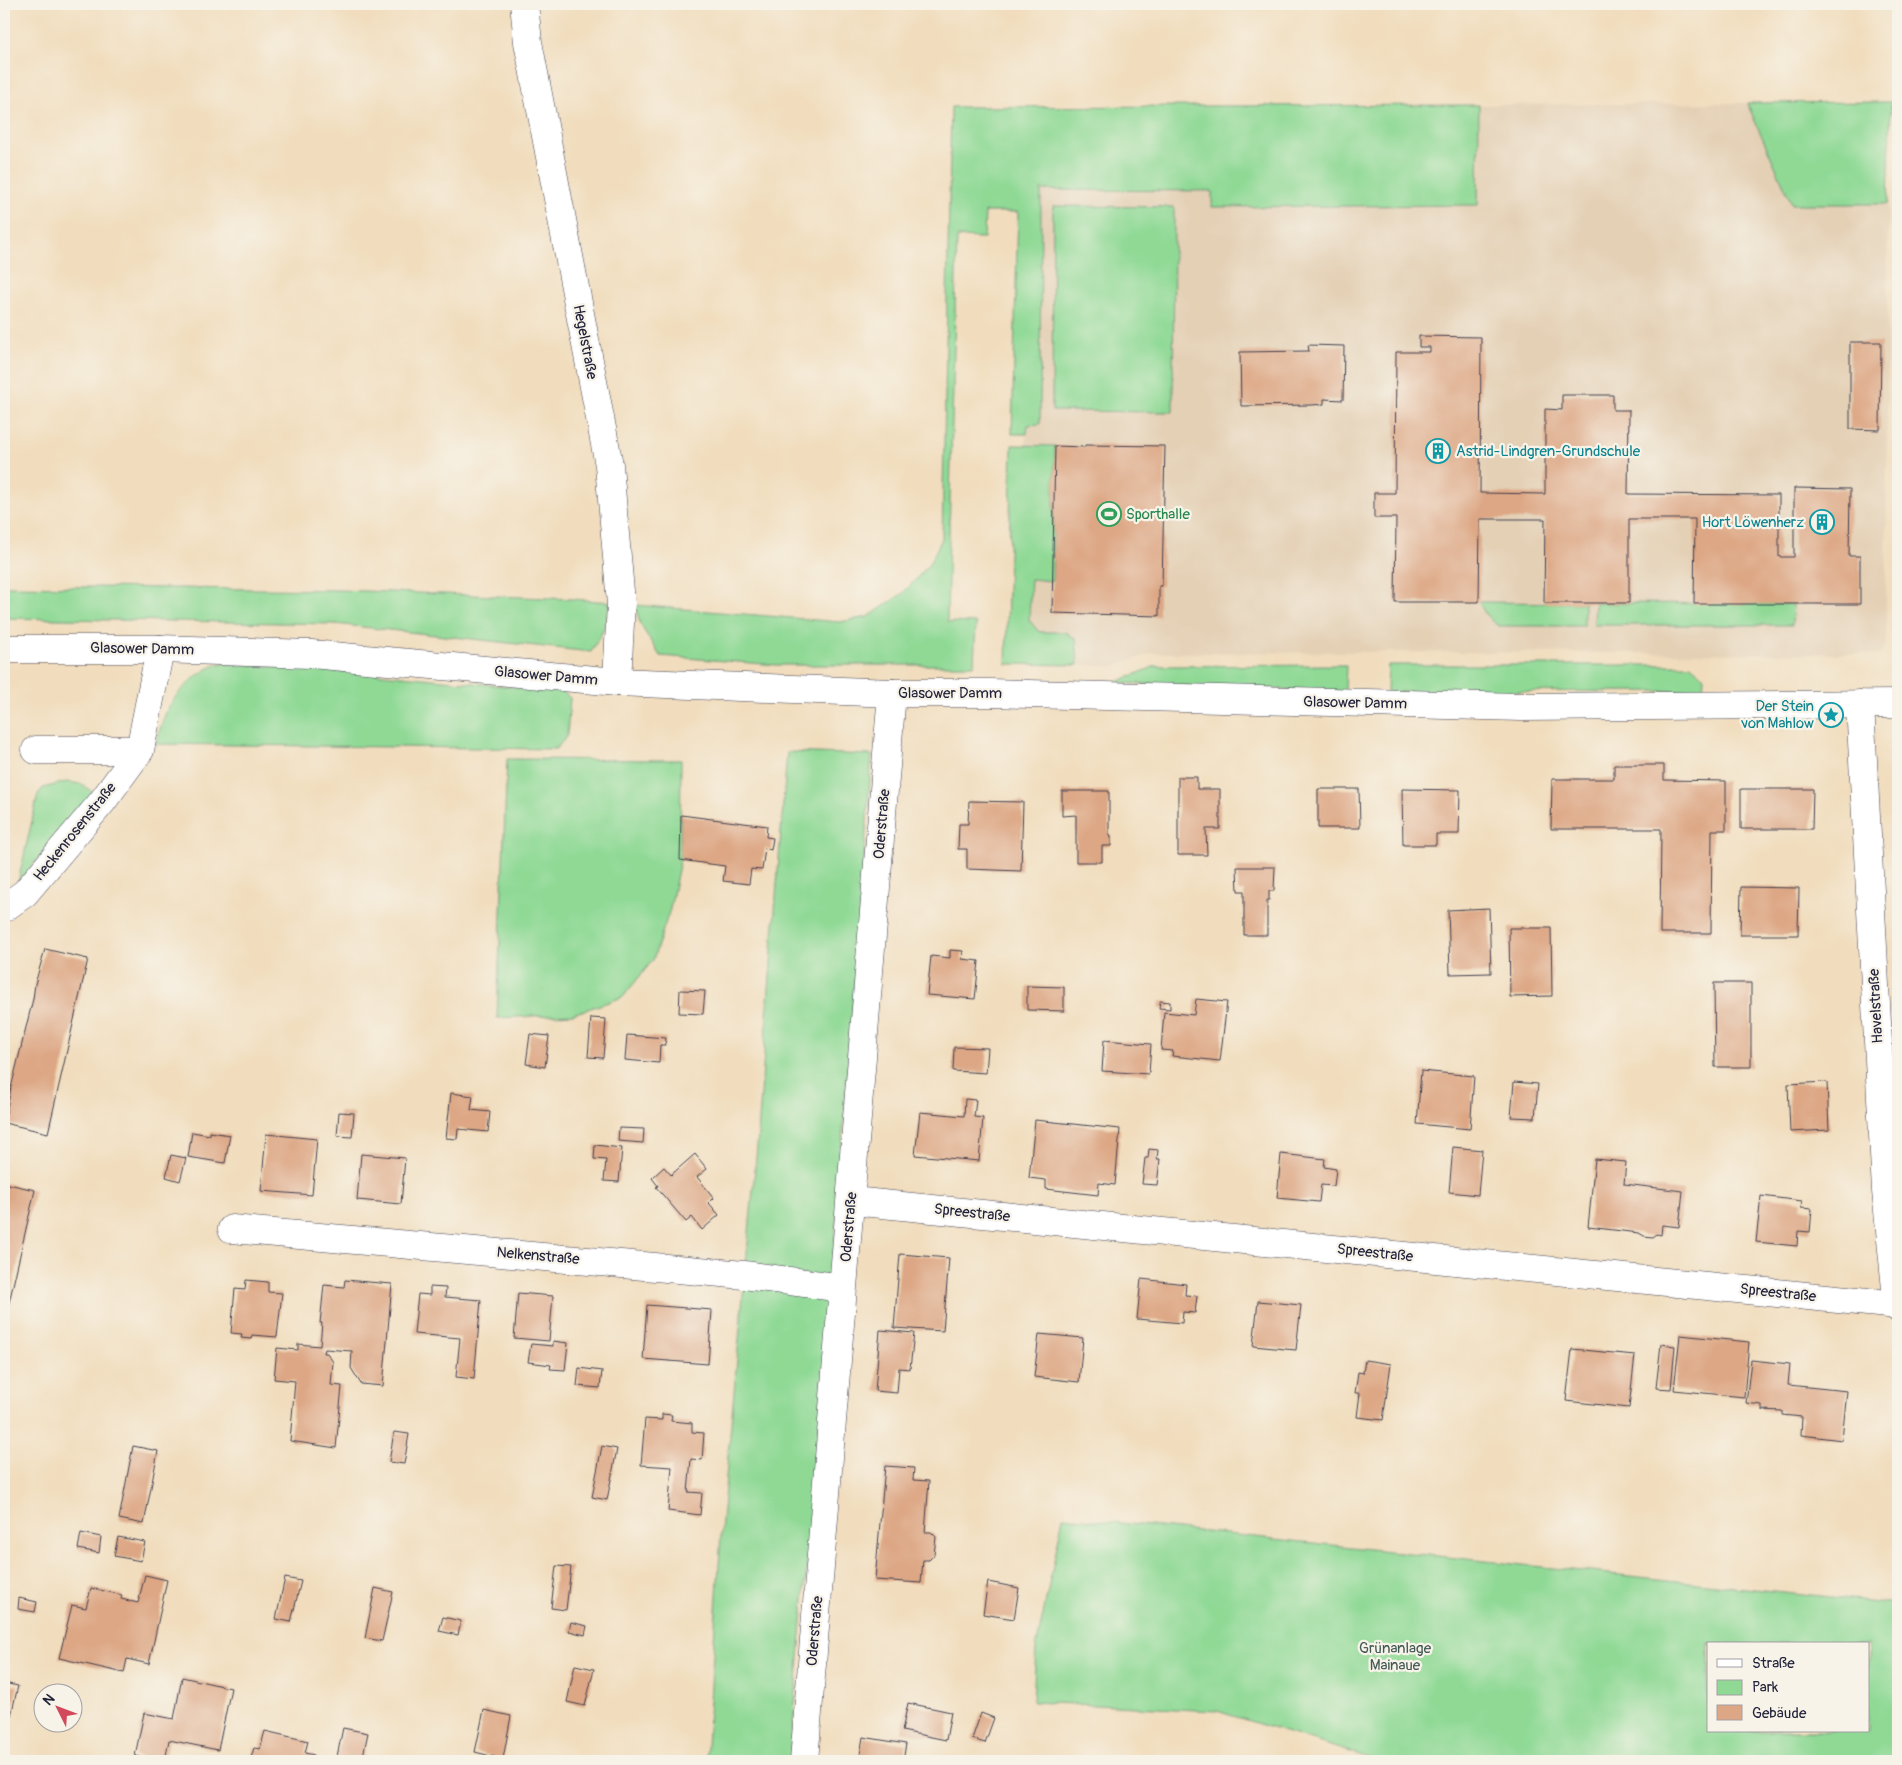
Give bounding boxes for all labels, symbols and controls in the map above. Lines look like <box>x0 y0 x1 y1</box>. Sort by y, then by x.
street label: Hegelstraße <box>568 303 602 381</box>
building icon: Astrid-Lindgren-Grundschule <box>1425 438 1451 464</box>
place label: Astrid-Lindgren-Grundschule <box>1456 442 1641 461</box>
sports icon: Sporthalle <box>1096 501 1122 527</box>
place label: Sporthalle <box>1126 505 1190 524</box>
building icon: Hort Löwenherz <box>1809 509 1835 535</box>
place label: Hort Löwenherz <box>1702 513 1804 532</box>
street label: Glasower Damm <box>90 639 194 659</box>
street label: Glasower Damm <box>493 662 599 690</box>
street label: Glasower Damm <box>898 684 1002 703</box>
street label: Glasower Damm <box>1303 693 1407 713</box>
place label: Der Stein von Mahlow <box>1740 697 1814 733</box>
place icon: Der Stein von Mahlow <box>1818 702 1844 728</box>
street label: Heckenrosenstraße <box>29 778 121 885</box>
street label: Oderstraße <box>869 787 895 860</box>
street label: Havelstraße <box>1865 968 1887 1044</box>
street label: Oderstraße <box>836 1190 862 1263</box>
street label: Spreestraße <box>933 1200 1012 1226</box>
street label: Spreestraße <box>1336 1240 1415 1266</box>
street label: Nelkenstraße <box>496 1243 581 1269</box>
street label: Spreestraße <box>1739 1280 1818 1306</box>
street label: Oderstraße <box>802 1594 828 1667</box>
park label: Grünanlage Mainaue <box>1359 1639 1432 1675</box>
legend <box>1707 1642 1870 1732</box>
text: Straße <box>1752 1654 1795 1673</box>
text: Park <box>1752 1678 1779 1697</box>
north arrow <box>32 1682 82 1732</box>
text: N <box>39 1690 58 1709</box>
text: Gebäude <box>1752 1704 1807 1723</box>

